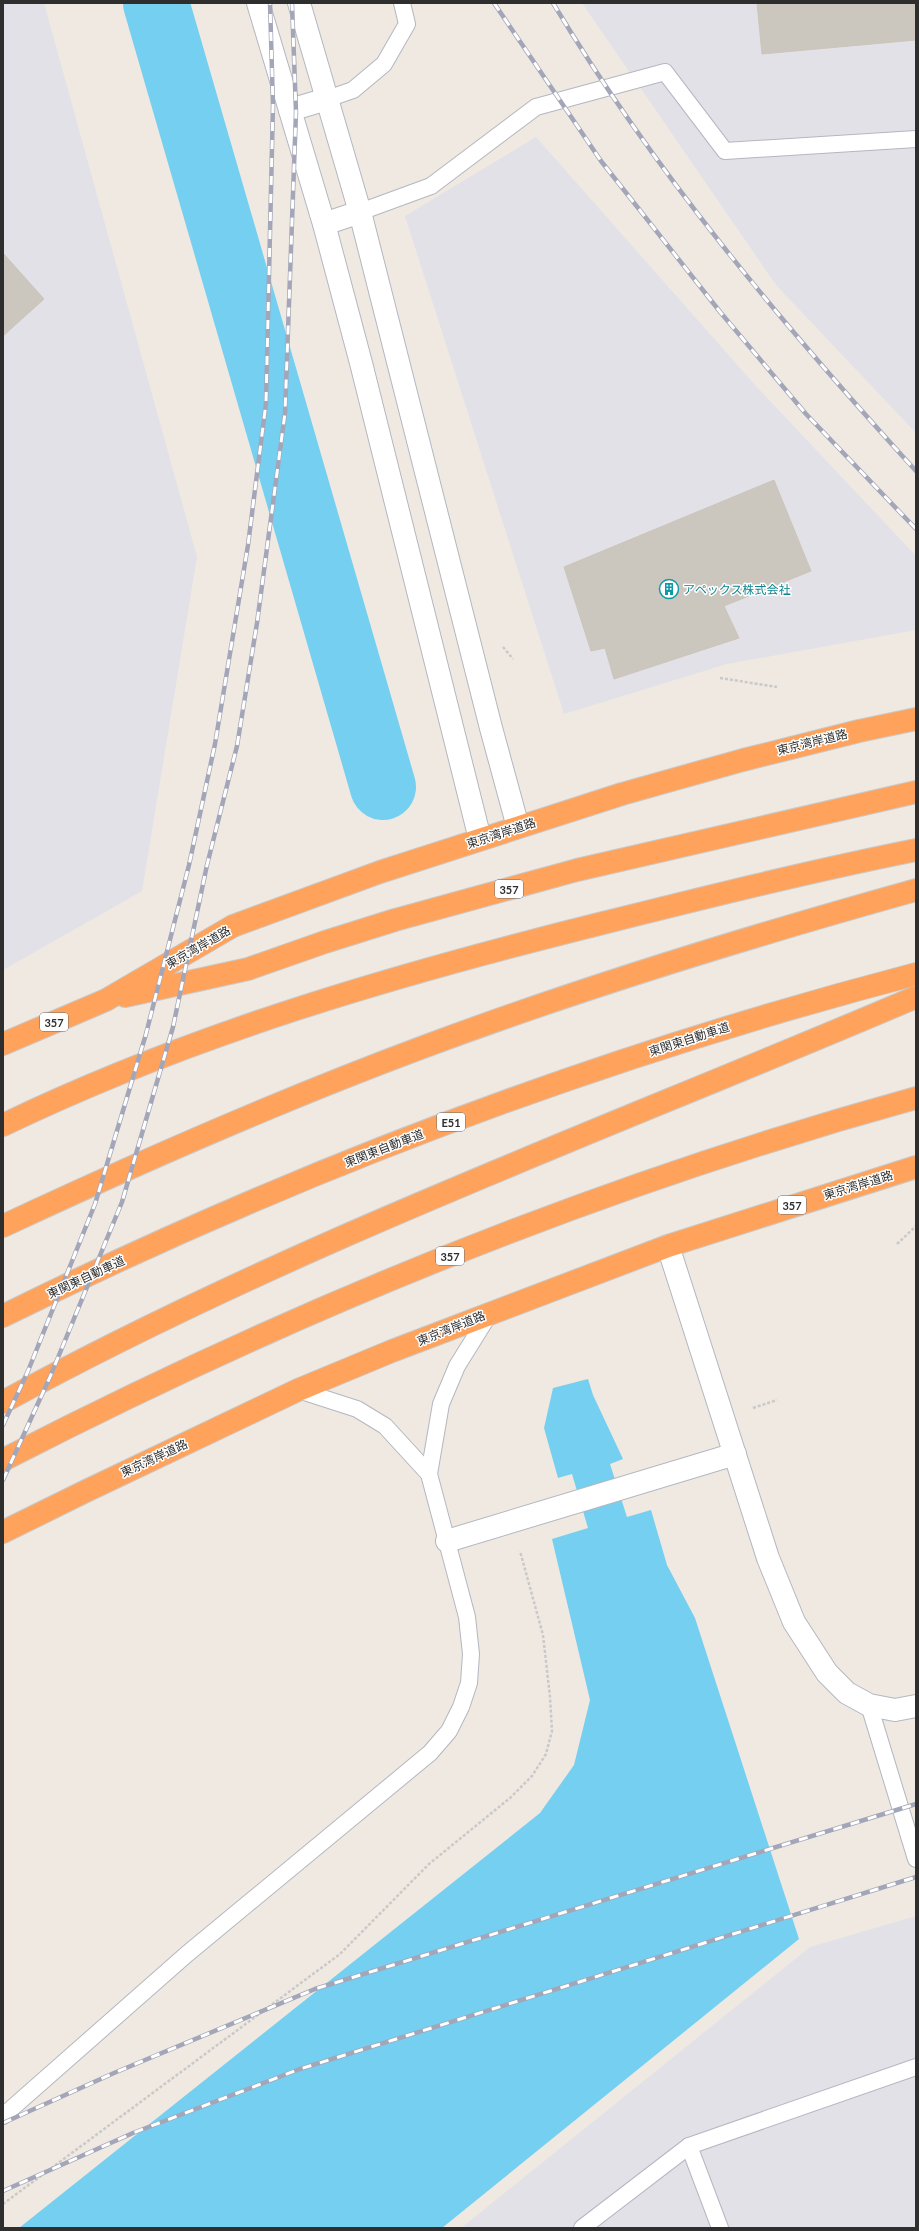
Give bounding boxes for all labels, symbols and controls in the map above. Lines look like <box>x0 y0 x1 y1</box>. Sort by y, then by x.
building icon: アペックス株式会社 <box>658 578 680 600</box>
place label: アペックス株式会社 <box>683 582 790 597</box>
street label: 東京湾岸道路 <box>775 726 849 758</box>
street label: 東京湾岸道路 <box>464 815 538 851</box>
road number: 357 <box>495 880 523 898</box>
street label: 東京湾岸道路 <box>163 923 233 971</box>
road number: 357 <box>40 1013 68 1031</box>
street label: 東関東自動車道 <box>647 1019 731 1059</box>
road number: E51 <box>437 1113 465 1131</box>
street label: 東関東自動車道 <box>342 1126 426 1170</box>
street label: 東京湾岸道路 <box>821 1167 895 1203</box>
road number: 357 <box>778 1196 806 1214</box>
road number: 357 <box>436 1247 464 1265</box>
street label: 東関東自動車道 <box>45 1252 127 1302</box>
street label: 東京湾岸道路 <box>415 1308 487 1348</box>
street label: 東京湾岸道路 <box>118 1436 190 1480</box>

